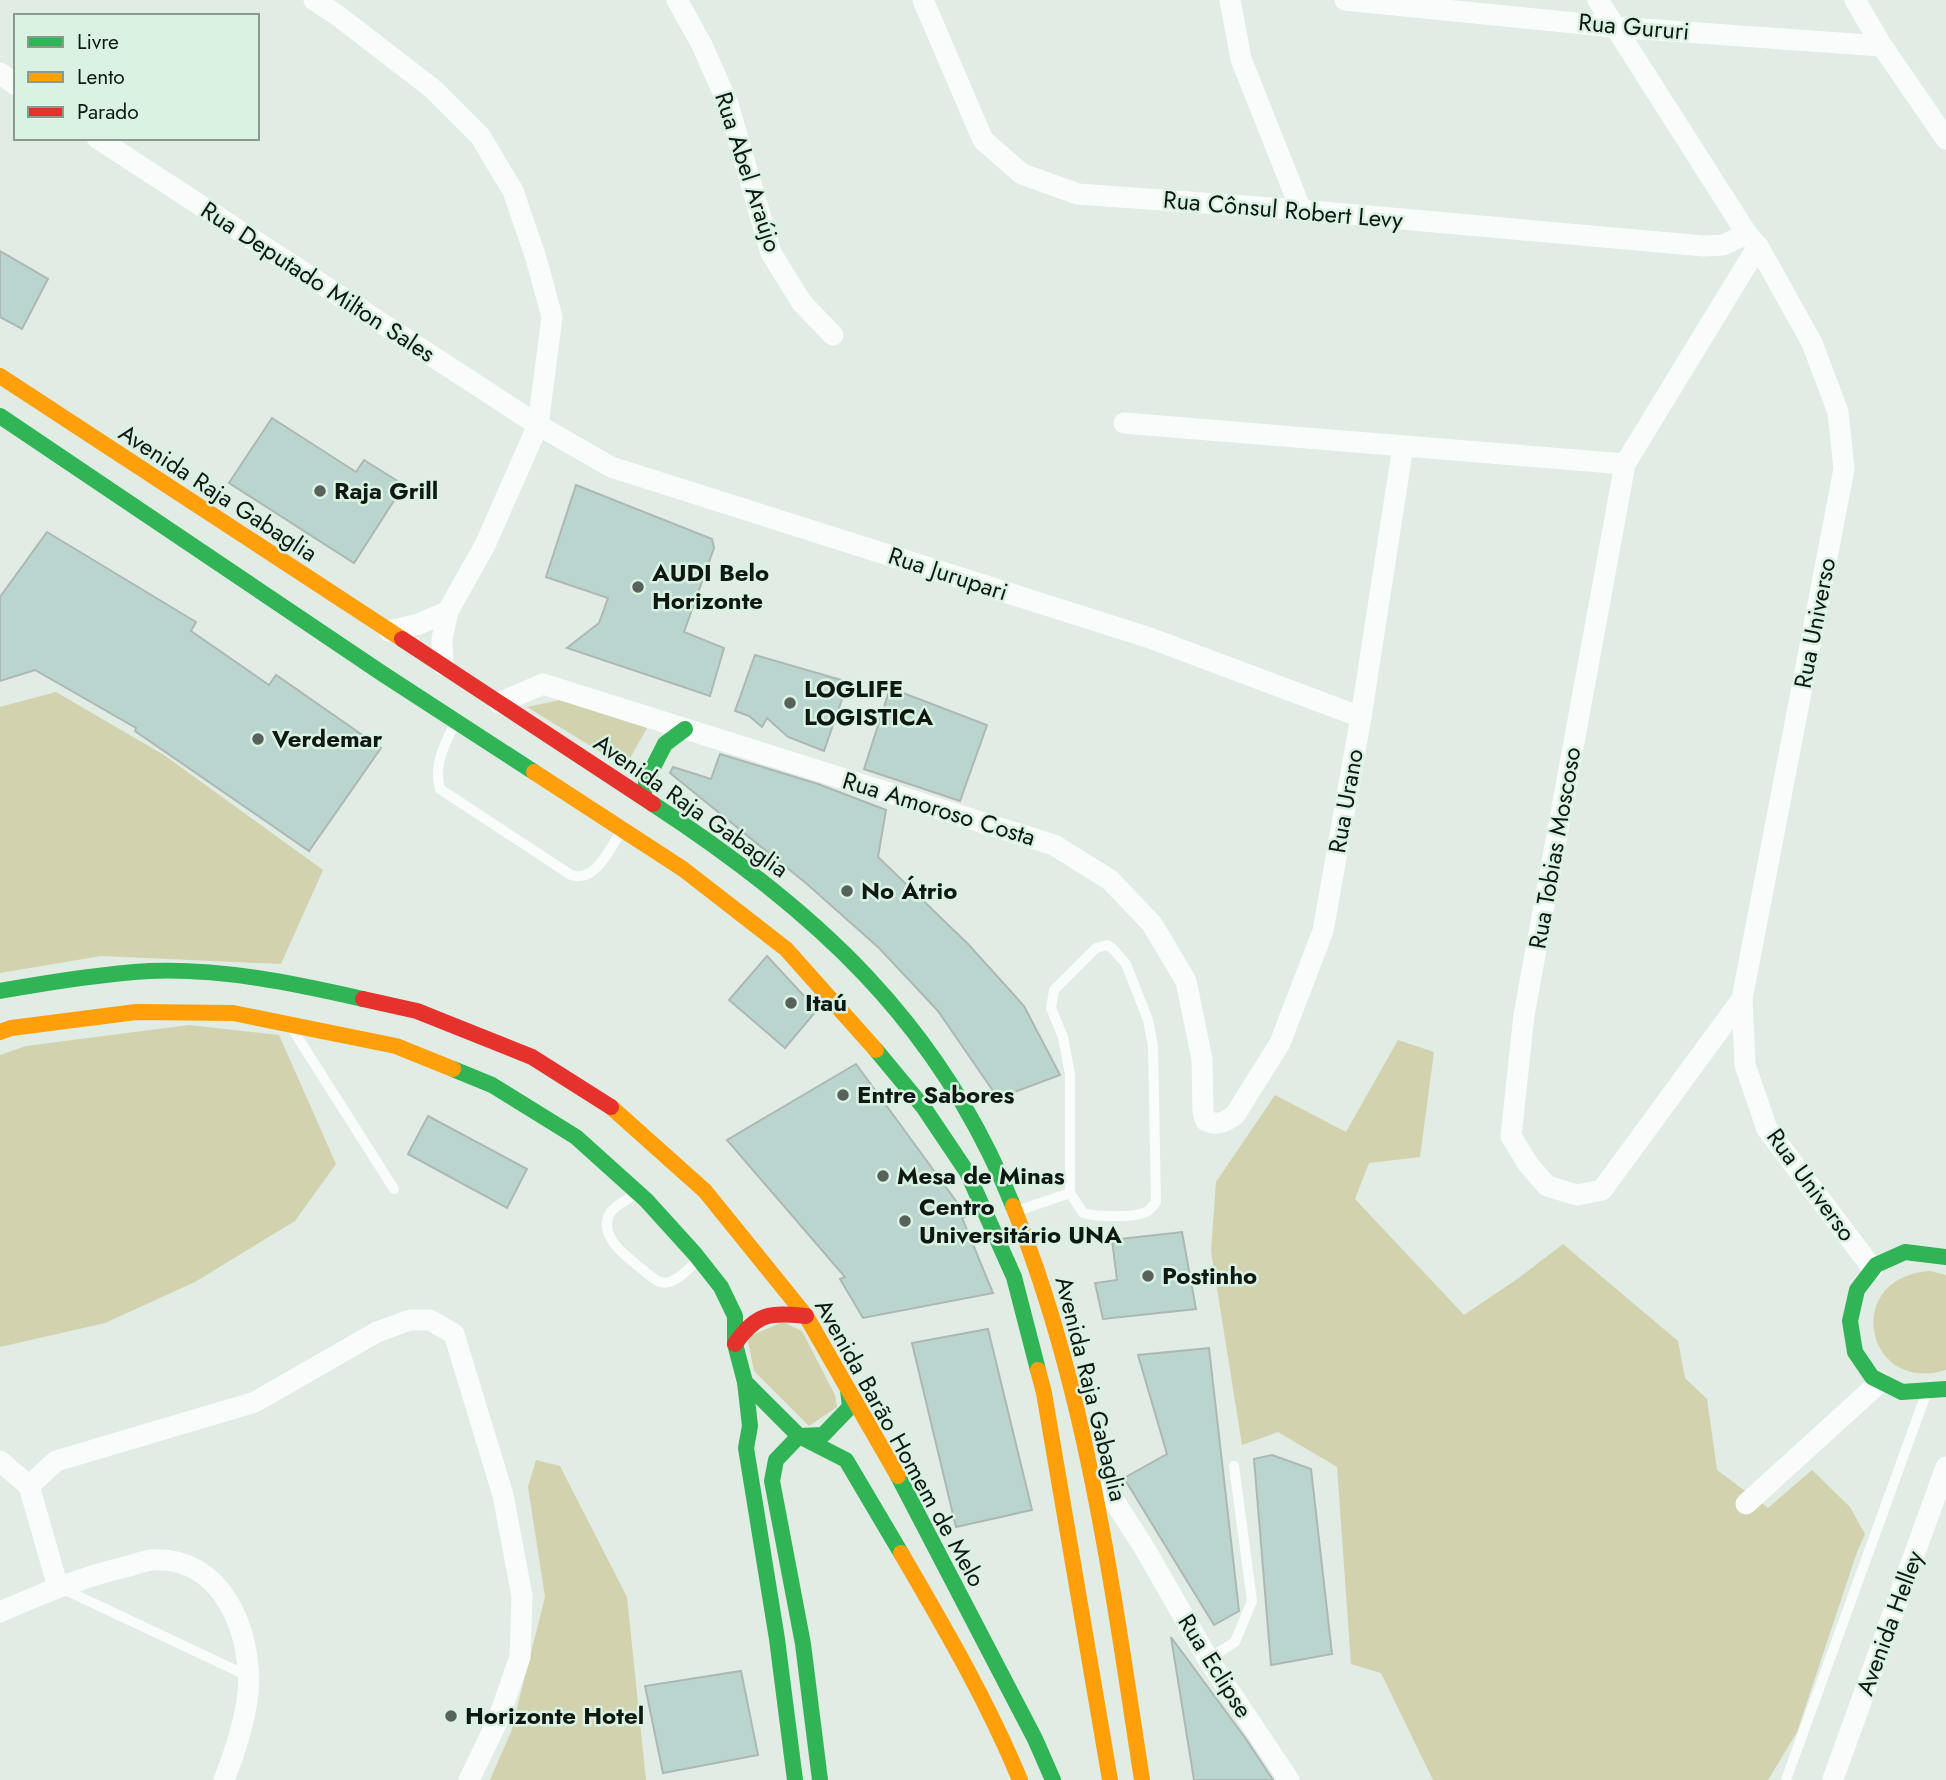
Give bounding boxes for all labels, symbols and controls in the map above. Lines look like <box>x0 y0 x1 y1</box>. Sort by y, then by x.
street label: Rua Gururi <box>1577 4 1691 49</box>
legend <box>14 14 259 140</box>
text: Livre <box>77 27 119 57</box>
text: Lento <box>77 62 125 92</box>
street label: Rua Abel Araújo <box>706 87 791 257</box>
text: Parado <box>77 97 139 127</box>
street label: Rua Cônsul Robert Levy <box>1162 182 1405 237</box>
street label: Rua Deputado Milton Sales <box>194 193 442 371</box>
street label: Avenida Raja Gabaglia <box>112 415 324 570</box>
place label: Raja Grill <box>334 473 438 508</box>
marker: Raja Grill <box>312 483 328 499</box>
street label: Rua Jurupari <box>884 538 1012 609</box>
place label: AUDI Belo Horizonte <box>651 555 769 618</box>
street label: Rua Universo <box>1785 555 1844 691</box>
marker: AUDI Belo Horizonte <box>630 579 646 595</box>
place label: LOGLIFE LOGISTICA <box>804 671 933 734</box>
marker: LOGLIFE LOGISTICA <box>782 695 798 711</box>
place label: Verdemar <box>271 721 383 756</box>
street label: Avenida Raja Gabaglia <box>587 725 796 886</box>
marker: Verdemar <box>250 731 266 747</box>
street label: Rua Tobias Moscoso <box>1520 744 1590 952</box>
street label: Rua Urano <box>1319 746 1372 856</box>
street label: Rua Amoroso Costa <box>838 763 1040 854</box>
place label: No Átrio <box>861 873 957 908</box>
marker: No Átrio <box>839 883 855 899</box>
place label: Itaú <box>805 985 847 1020</box>
marker: Itaú <box>783 995 799 1011</box>
place label: Entre Sabores <box>857 1077 1015 1112</box>
marker: Entre Sabores <box>835 1087 851 1103</box>
street label: Rua Universo <box>1758 1121 1864 1248</box>
place label: Mesa de Minas <box>897 1158 1065 1193</box>
marker: Mesa de Minas <box>875 1168 891 1184</box>
place label: Centro Universitário UNA <box>919 1189 1122 1252</box>
marker: Centro Universitário UNA <box>897 1213 913 1229</box>
place label: Postinho <box>1162 1258 1257 1293</box>
marker: Postinho <box>1140 1268 1156 1284</box>
street label: Avenida Raja Gabaglia <box>1047 1273 1136 1505</box>
street label: Avenida Barão Homem de Melo <box>806 1292 994 1593</box>
street label: Avenida Helley <box>1847 1545 1932 1700</box>
street label: Rua Eclipse <box>1170 1607 1261 1725</box>
place label: Horizonte Hotel <box>465 1698 644 1733</box>
marker: Horizonte Hotel <box>443 1708 459 1724</box>

